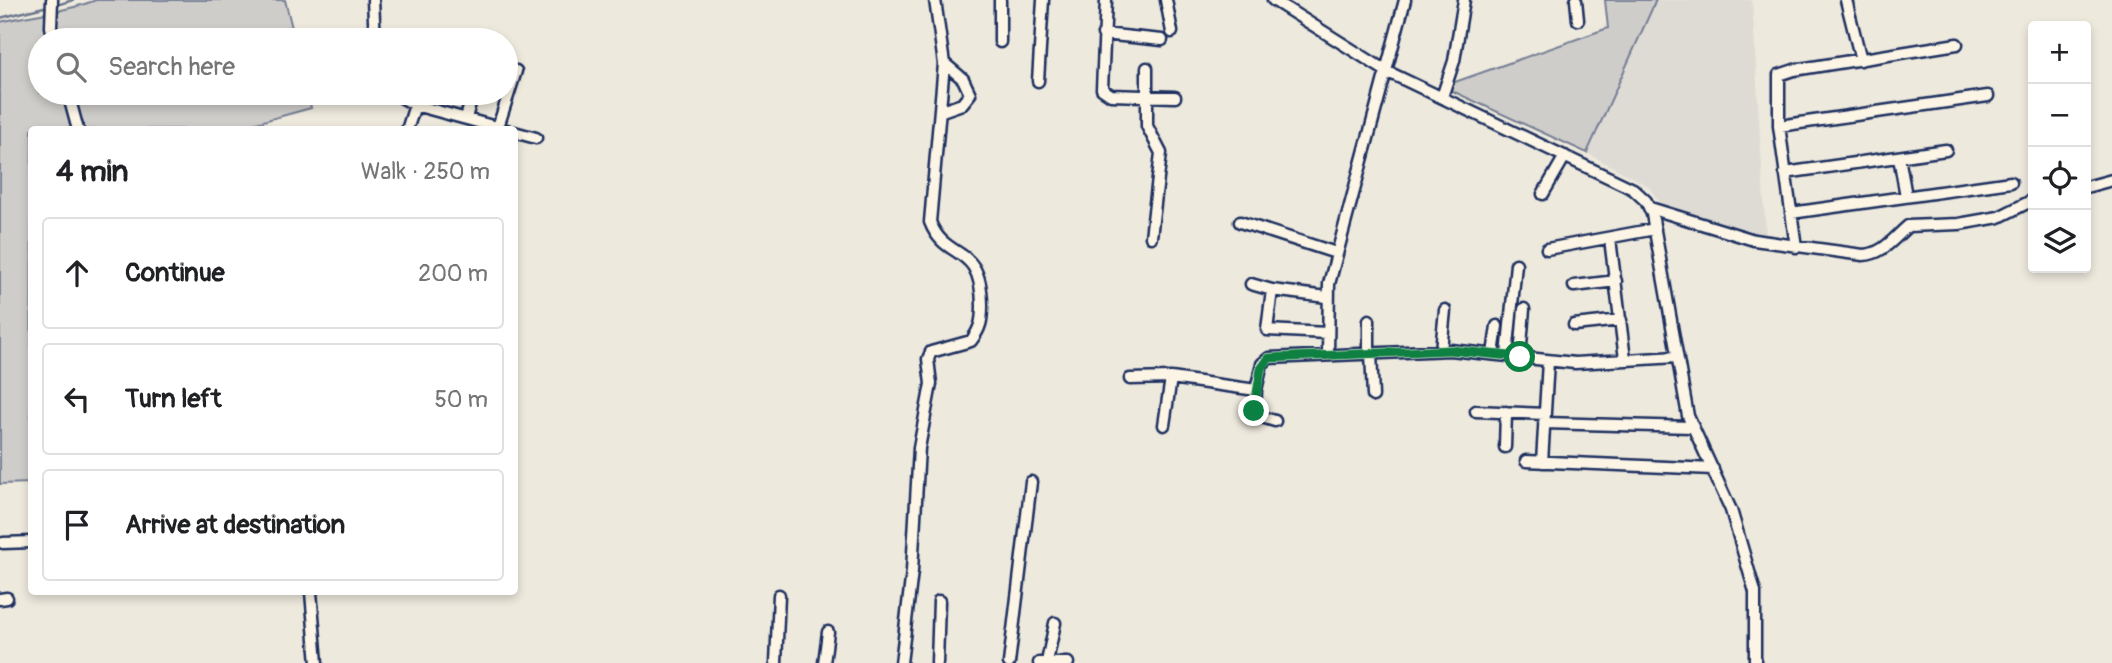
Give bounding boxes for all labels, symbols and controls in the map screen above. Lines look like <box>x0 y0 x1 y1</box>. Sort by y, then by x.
map controls <box>2028 21 2091 273</box>
button: + <box>2028 21 2091 84</box>
search box <box>28 28 518 105</box>
icon: search <box>52 48 90 86</box>
text: Search here <box>108 51 235 83</box>
button: − <box>2028 84 2091 147</box>
button: locate <box>2028 147 2091 210</box>
text: 4 min <box>56 153 129 190</box>
text: Walk · 250 m <box>361 157 490 186</box>
button: layers <box>2028 210 2091 273</box>
icon: ahead <box>58 254 96 292</box>
text: Continue <box>125 257 225 289</box>
text: 200 m <box>418 259 488 288</box>
route start <box>1504 341 1535 372</box>
icon: left <box>58 380 96 418</box>
text: Turn left <box>125 383 221 415</box>
text: 50 m <box>434 385 488 414</box>
route end <box>1238 395 1269 426</box>
icon: arrive <box>58 506 96 544</box>
text: Arrive at destination <box>125 509 345 541</box>

